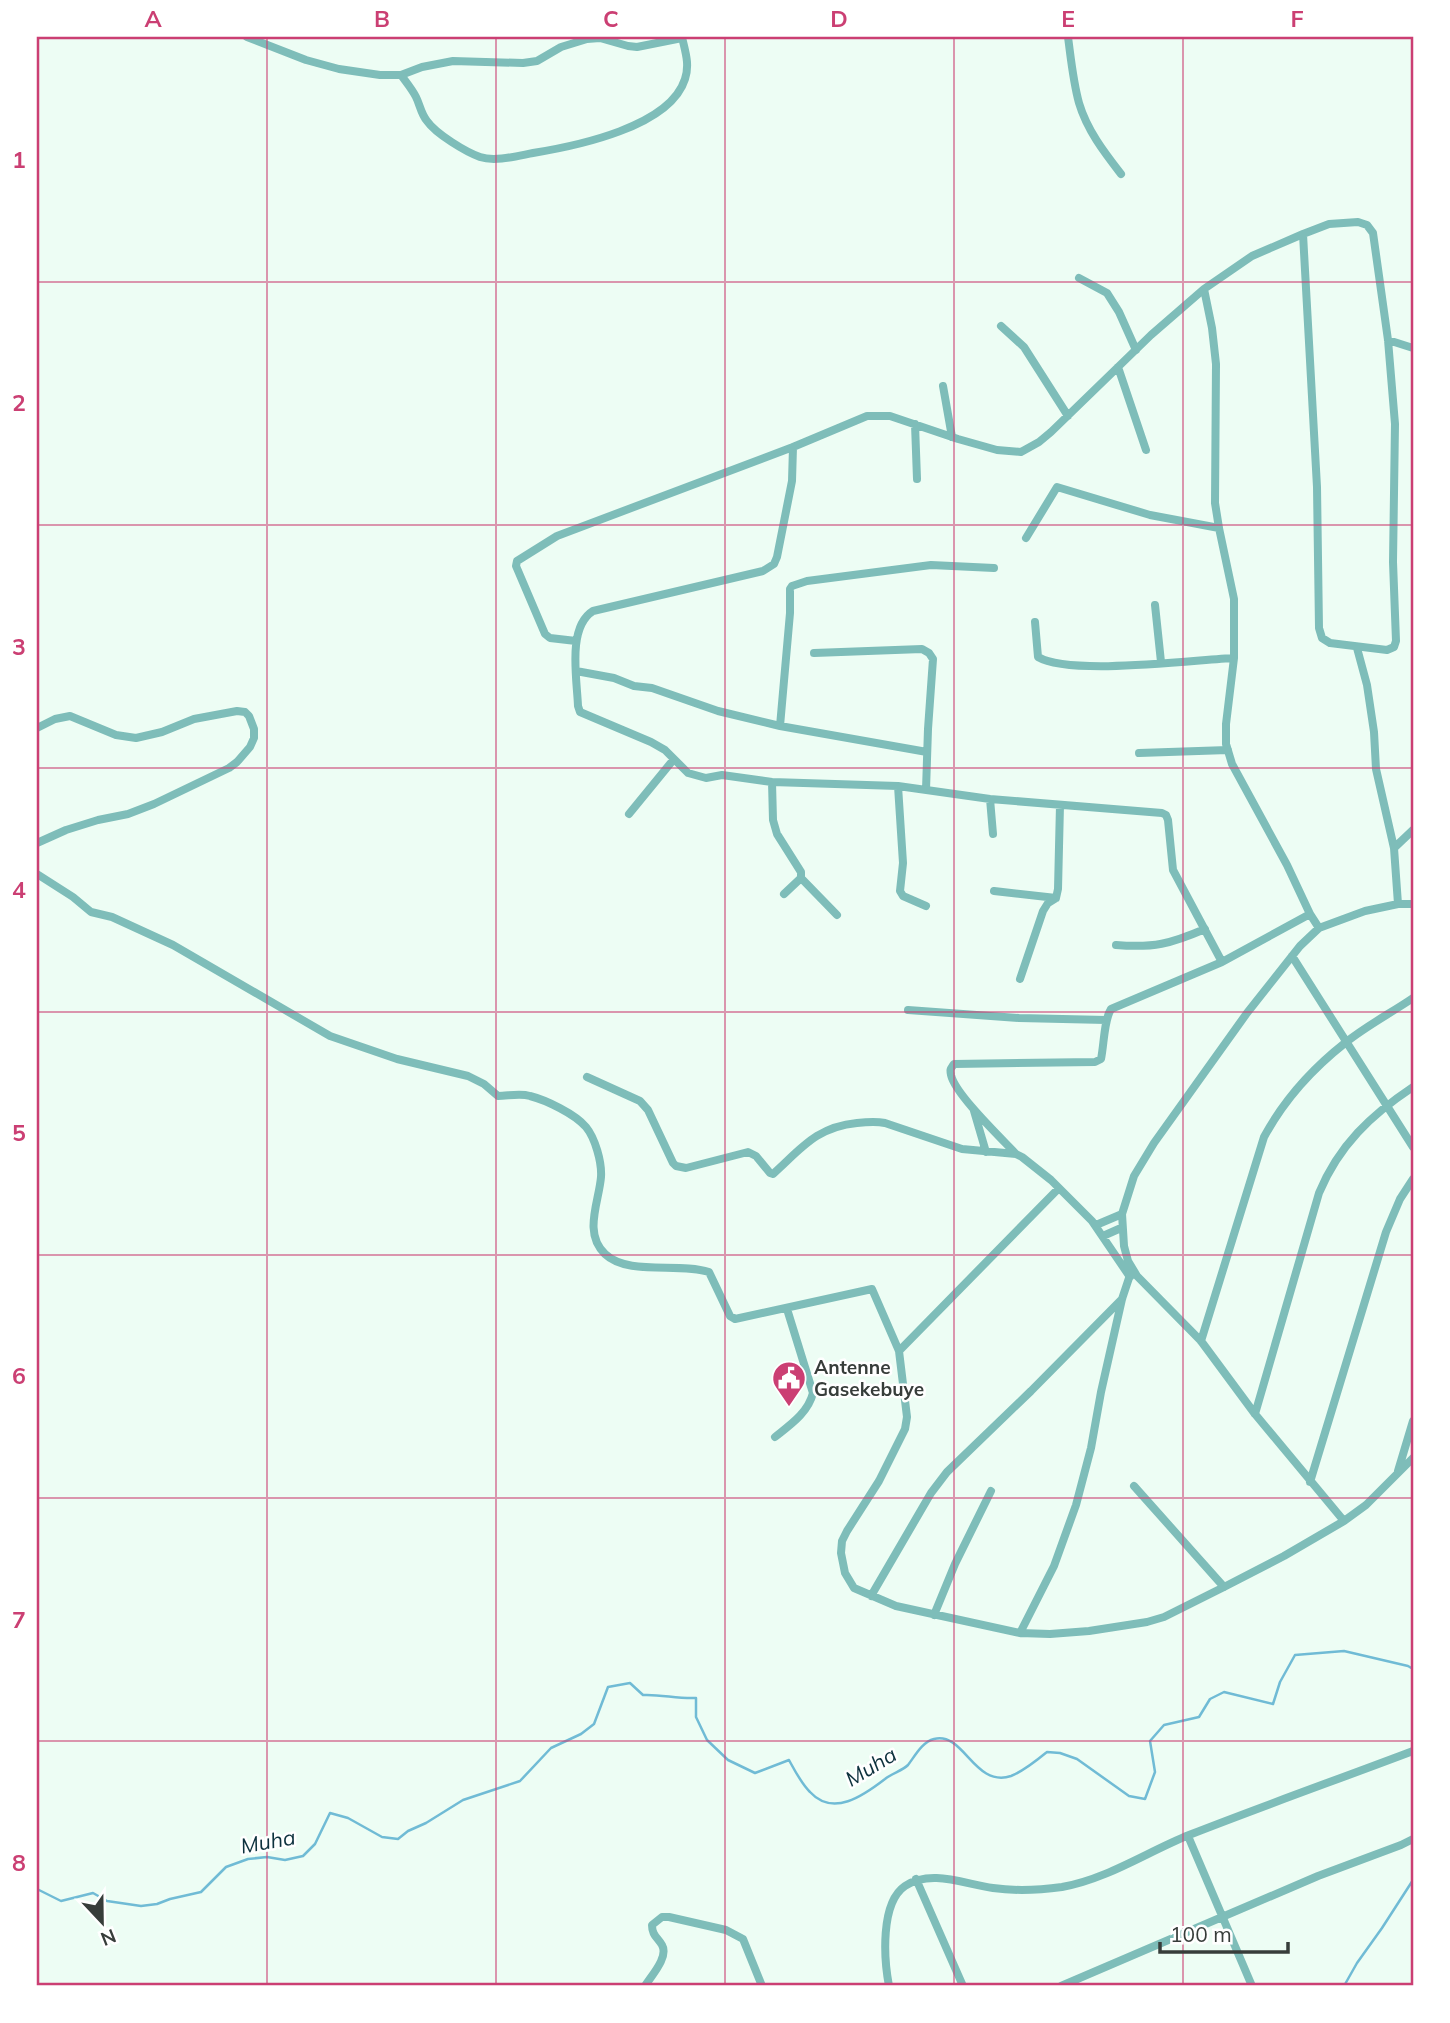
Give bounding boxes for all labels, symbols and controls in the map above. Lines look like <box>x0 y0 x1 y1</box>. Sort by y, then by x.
text: A <box>144 4 162 33</box>
text: B <box>374 4 390 33</box>
text: C <box>603 4 619 33</box>
text: D <box>830 4 848 33</box>
text: E <box>1061 4 1075 33</box>
text: F <box>1290 4 1304 33</box>
text: 1 <box>12 145 26 174</box>
text: 2 <box>12 388 26 417</box>
text: 3 <box>12 632 26 661</box>
text: 4 <box>12 875 26 904</box>
text: 5 <box>12 1118 26 1147</box>
place label: Antenne Gasekebuye <box>814 1355 924 1401</box>
public building icon: Antenne Gasekebuye <box>770 1359 808 1408</box>
text: 6 <box>12 1361 26 1390</box>
text: 7 <box>12 1605 26 1634</box>
water label: Muha <box>840 1741 901 1791</box>
water label: Muha <box>238 1823 297 1859</box>
text: 8 <box>12 1848 26 1877</box>
north arrow <box>66 1886 136 1956</box>
scale bar <box>1160 1911 1287 1955</box>
text: 100 m <box>1170 1921 1232 1947</box>
text: N <box>97 1924 120 1952</box>

